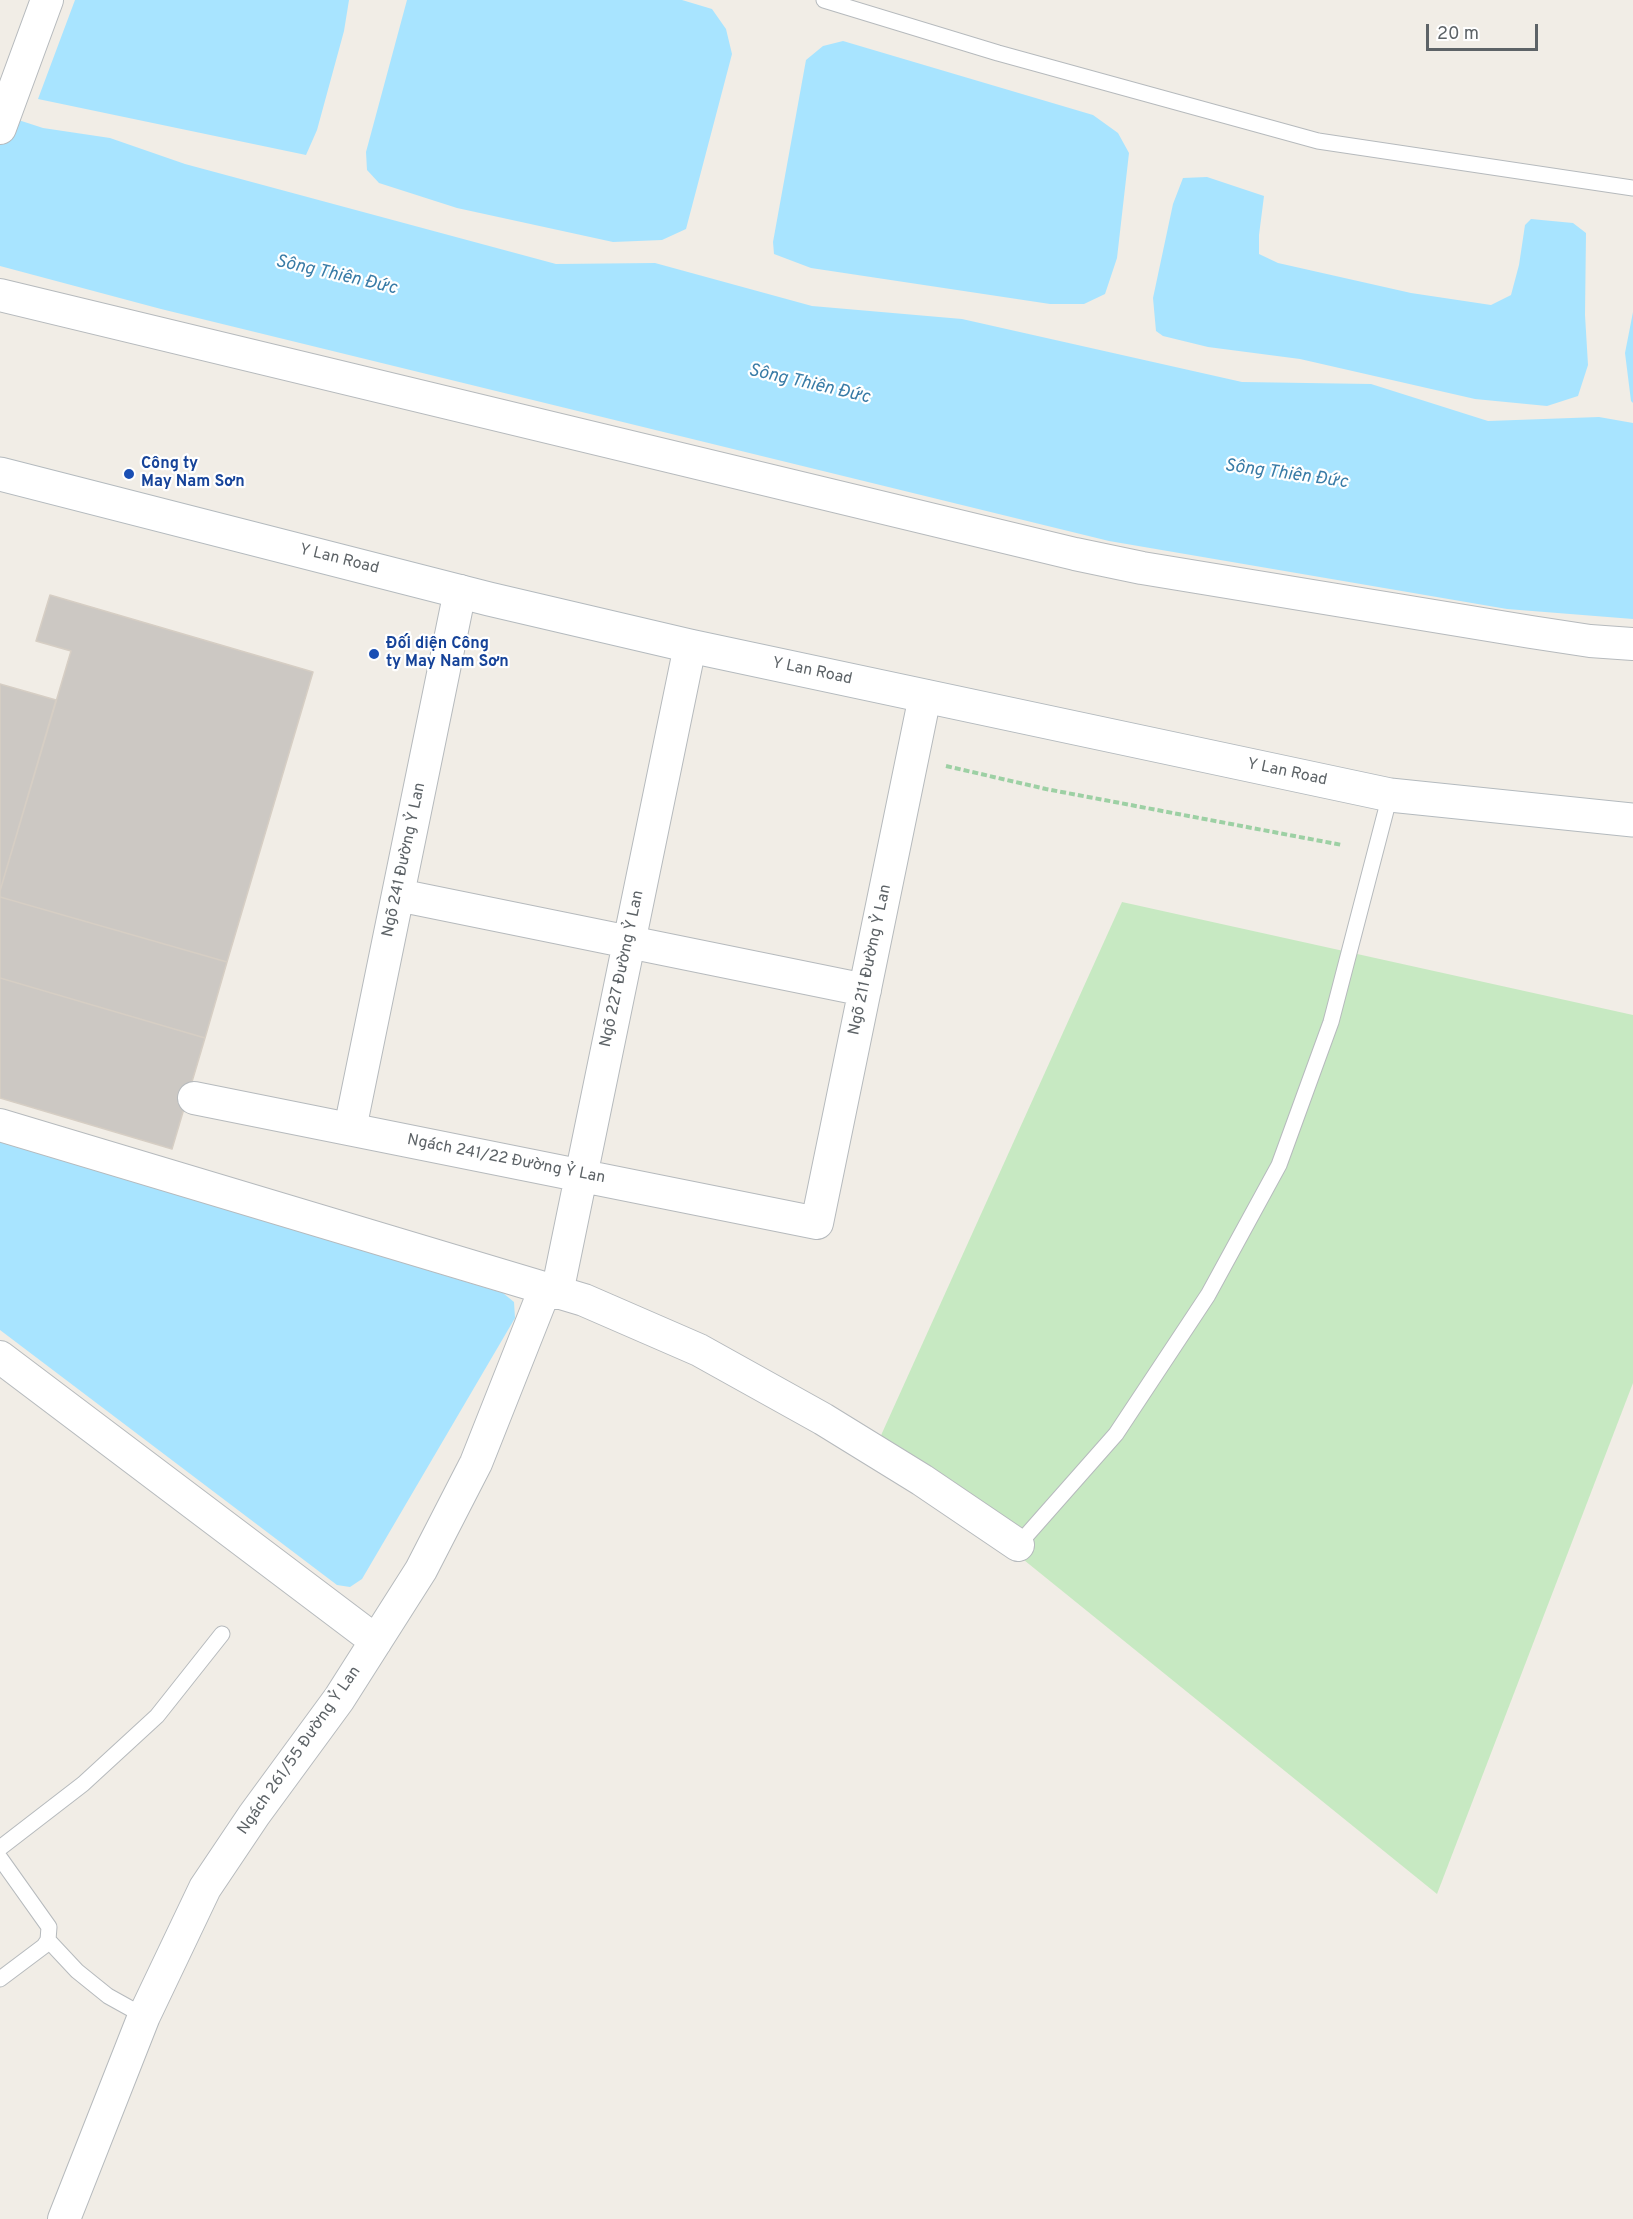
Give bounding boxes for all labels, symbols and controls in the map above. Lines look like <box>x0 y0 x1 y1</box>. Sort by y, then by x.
scale bar <box>1429 12 1542 50</box>
text: 20 m <box>1437 23 1479 46</box>
water label: Sông Thiên Đức <box>273 252 399 300</box>
water label: Sông Thiên Đức <box>746 361 872 409</box>
place label: Công ty May Nam Sơn <box>141 455 245 493</box>
water label: Sông Thiên Đức <box>1223 456 1349 494</box>
marker: Công ty May Nam Sơn <box>122 467 136 481</box>
street label: Y Lan Road <box>297 541 381 579</box>
place label: Đối diện Công ty May Nam Sơn <box>386 635 509 673</box>
marker: Đối diện Công ty May Nam Sơn <box>367 647 381 661</box>
street label: Y Lan Road <box>770 654 854 690</box>
street label: Y Lan Road <box>1245 755 1329 791</box>
street label: Ngõ 241 Đường Ỷ Lan <box>379 781 431 939</box>
street label: Ngõ 211 Đường Ỷ Lan <box>846 883 896 1037</box>
street label: Ngõ 227 Đường Ỷ Lan <box>597 889 649 1049</box>
street label: Ngách 241/22 Đường Ỷ Lan <box>405 1131 607 1189</box>
street label: Ngách 261/55 Đường Ỷ Lan <box>234 1663 366 1839</box>

